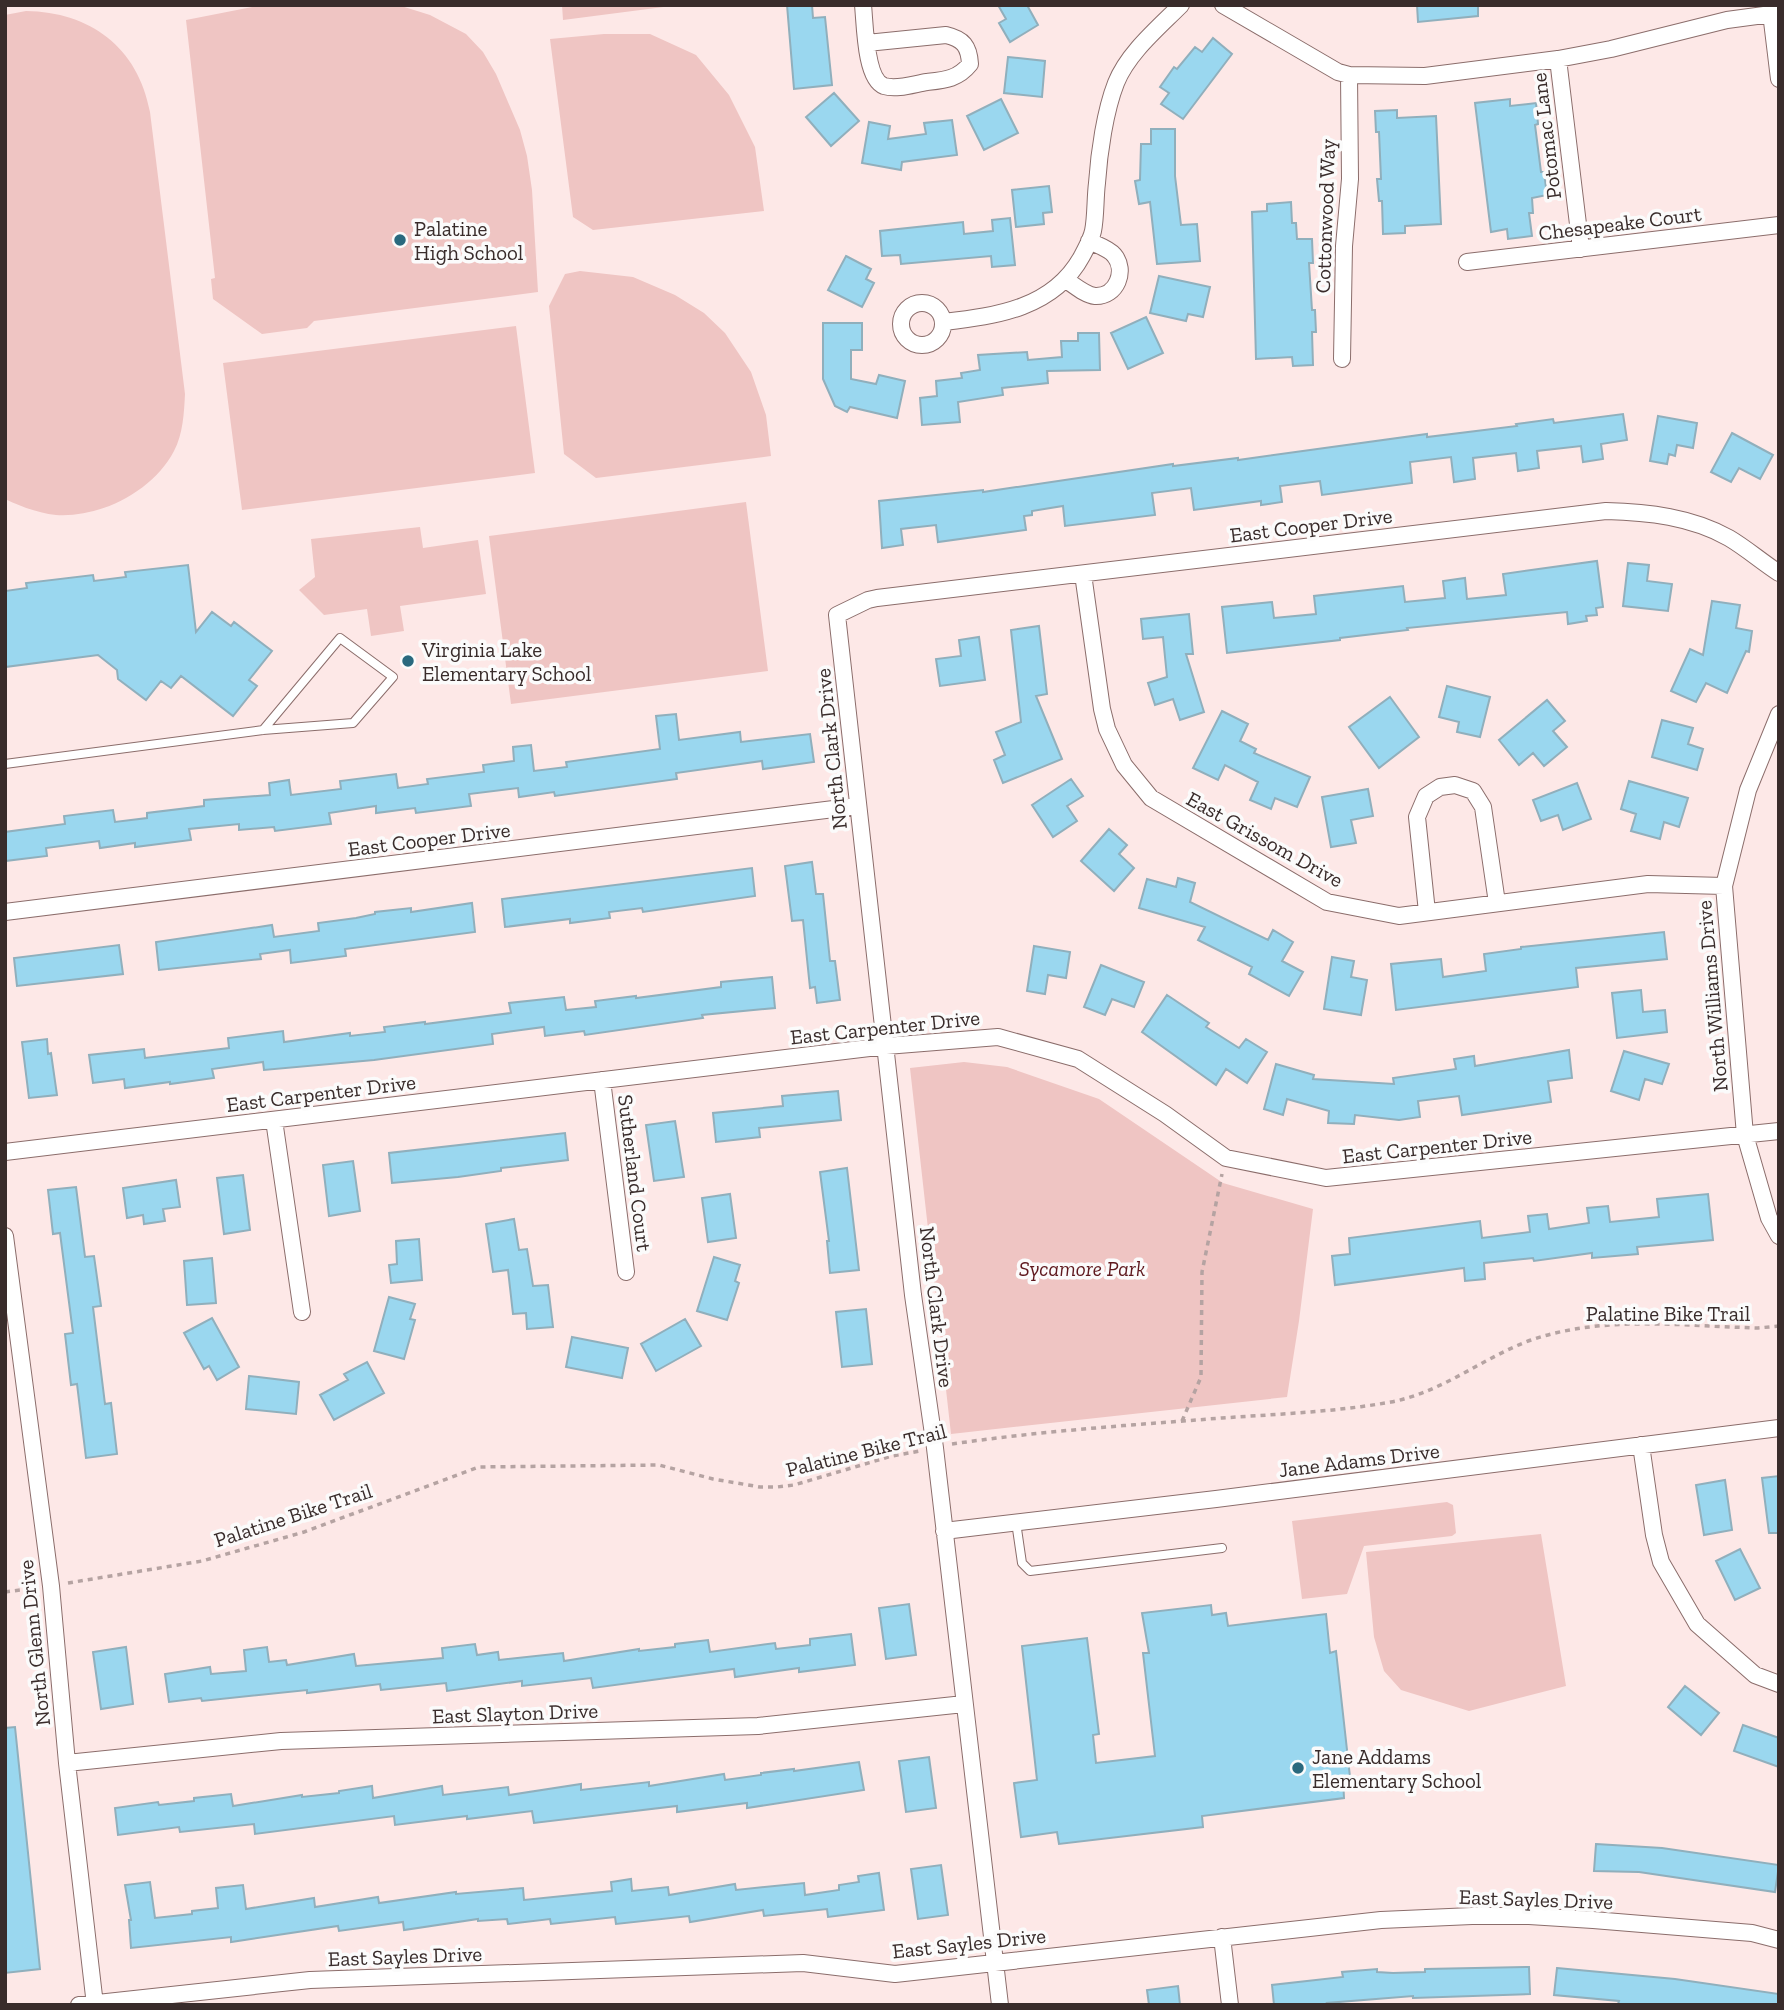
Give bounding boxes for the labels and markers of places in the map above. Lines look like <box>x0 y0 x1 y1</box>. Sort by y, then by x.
place label: Palatine High School <box>414 216 524 265</box>
marker: Palatine High School <box>392 232 408 248</box>
place label: Virginia Lake Elementary School <box>421 637 592 686</box>
marker: Virginia Lake Elementary School <box>400 653 416 669</box>
place label: Jane Addams Elementary School <box>1312 1744 1482 1793</box>
marker: Jane Addams Elementary School <box>1290 1760 1306 1776</box>

